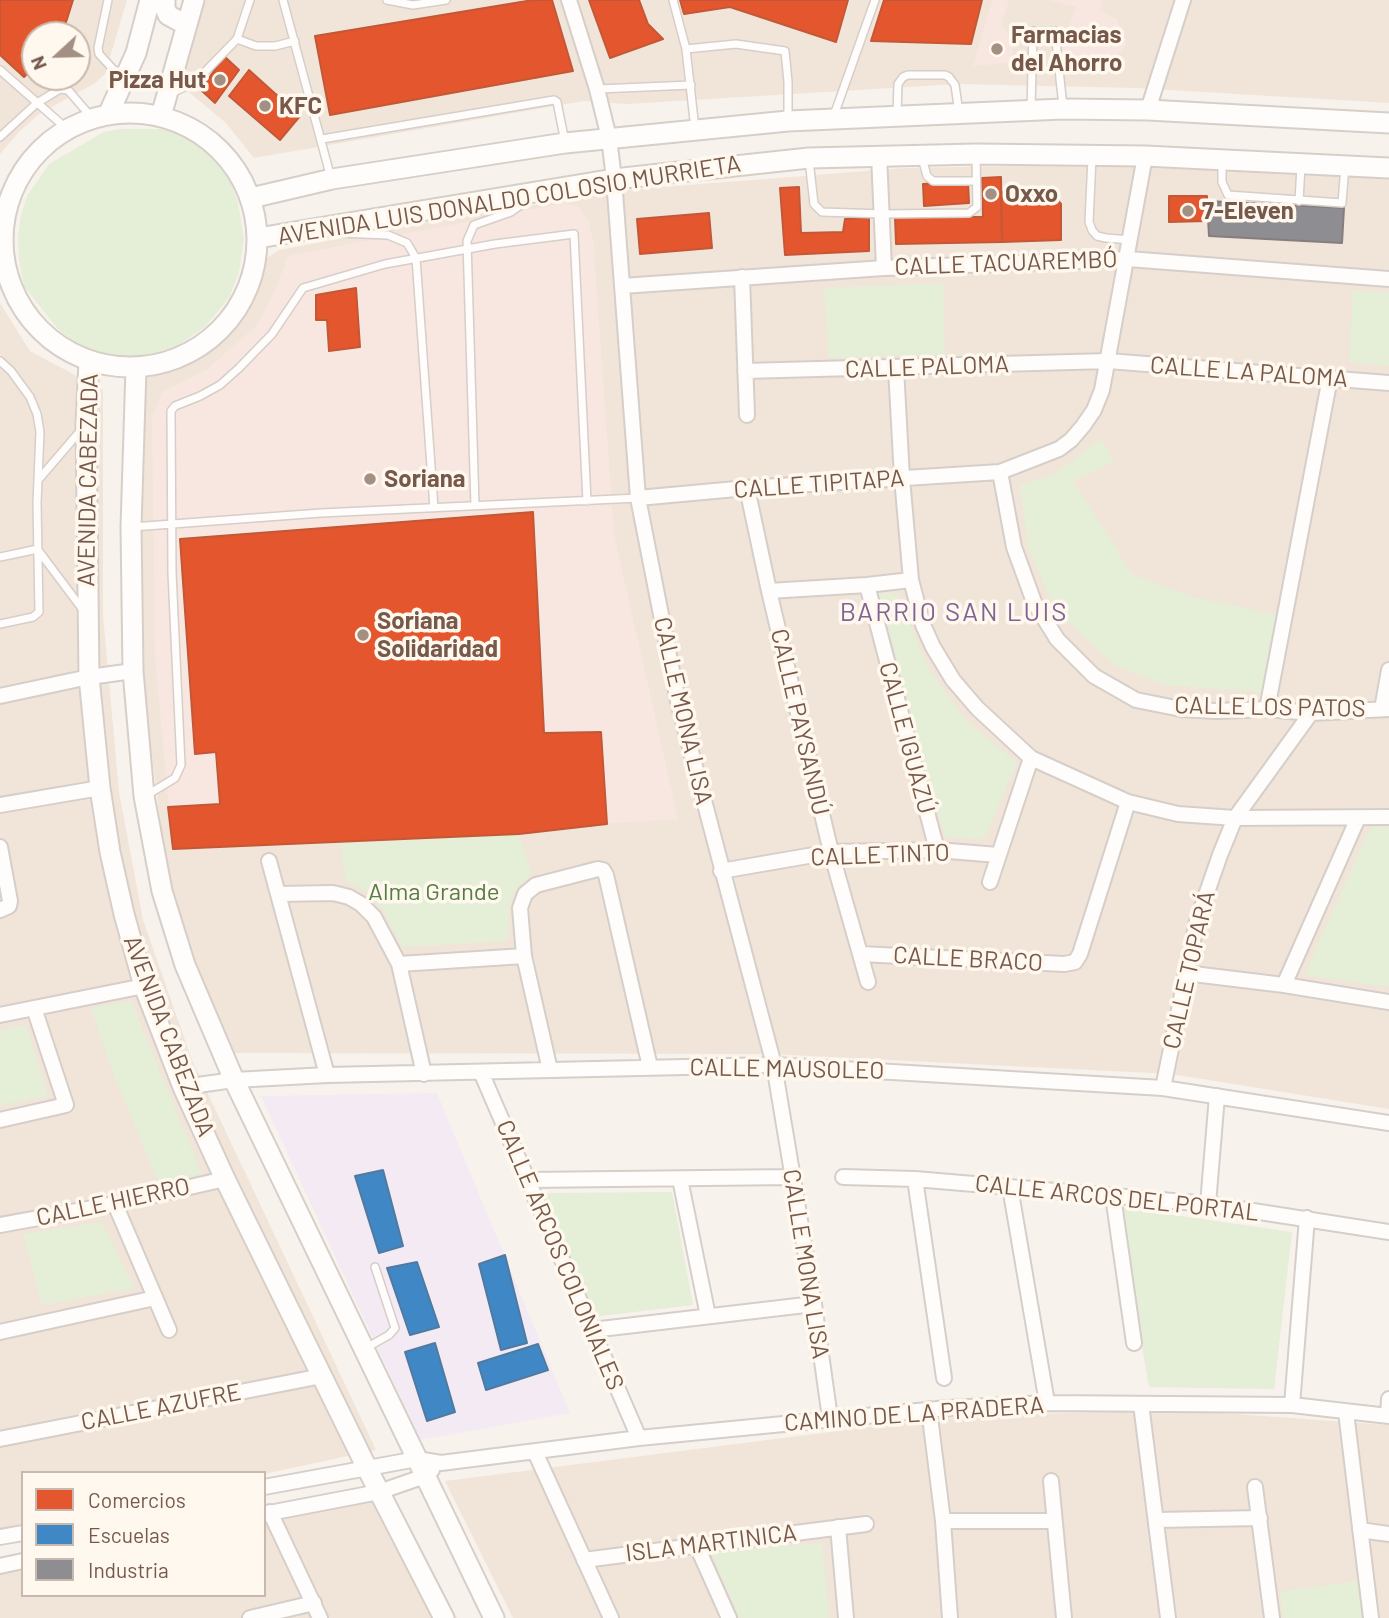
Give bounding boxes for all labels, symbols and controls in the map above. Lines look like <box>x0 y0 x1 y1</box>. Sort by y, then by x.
north arrow <box>21 21 91 91</box>
place label: Farmacias del Ahorro <box>1011 21 1122 77</box>
marker: Farmacias del Ahorro <box>989 41 1005 57</box>
text: N <box>25 53 51 73</box>
place label: Pizza Hut <box>109 66 206 94</box>
marker: Pizza Hut <box>212 72 228 88</box>
place label: KFC <box>279 92 322 120</box>
marker: KFC <box>257 98 273 114</box>
street label: AVENIDA LUIS DONALDO COLOSIO MURRIETA <box>275 149 743 251</box>
place label: Oxxo <box>1005 180 1058 208</box>
marker: Oxxo <box>983 186 999 202</box>
place label: 7-Eleven <box>1202 197 1294 225</box>
marker: 7-Eleven <box>1180 203 1196 219</box>
street label: CALLE TACUAREMBÓ <box>894 245 1118 281</box>
street label: CALLE PALOMA <box>844 350 1010 384</box>
street label: CALLE LA PALOMA <box>1149 351 1349 393</box>
street label: AVENIDA CABEZADA <box>72 373 104 587</box>
street label: CALLE TIPITAPA <box>733 464 905 504</box>
place label: Soriana <box>384 465 465 493</box>
marker: Soriana <box>362 471 378 487</box>
district label: BARRIO SAN LUIS <box>842 596 1066 628</box>
place label: Soriana Solidaridad <box>377 607 498 663</box>
street label: CALLE MONA LISA <box>647 614 719 808</box>
street label: CALLE PAYSANDÚ <box>765 626 835 818</box>
marker: Soriana Solidaridad <box>355 627 371 643</box>
street label: CALLE IGUAZÚ <box>873 659 941 817</box>
street label: CALLE LOS PATOS <box>1174 691 1366 723</box>
street label: CALLE TINTO <box>810 838 950 872</box>
park label: Alma Grande <box>368 878 500 906</box>
street label: CALLE TOPARÁ <box>1157 888 1221 1052</box>
street label: AVENIDA CABEZADA <box>117 931 221 1141</box>
street label: CALLE BRACO <box>892 941 1044 977</box>
street label: CALLE MAUSOLEO <box>689 1053 885 1085</box>
street label: CALLE ARCOS COLONIALES <box>490 1116 630 1394</box>
street label: CALLE MONA LISA <box>777 1167 835 1361</box>
street label: CALLE ARCOS DEL PORTAL <box>974 1169 1260 1227</box>
street label: CALLE HIERRO <box>33 1172 193 1232</box>
street label: CALLE AZUFRE <box>79 1377 243 1437</box>
street label: CAMINO DE LA PRADERA <box>783 1391 1045 1437</box>
legend <box>21 1471 266 1597</box>
text: Comercios <box>88 1487 186 1512</box>
street label: ISLA MARTINICA <box>624 1518 798 1568</box>
text: Escuelas <box>88 1522 170 1547</box>
text: Industria <box>88 1557 169 1582</box>

